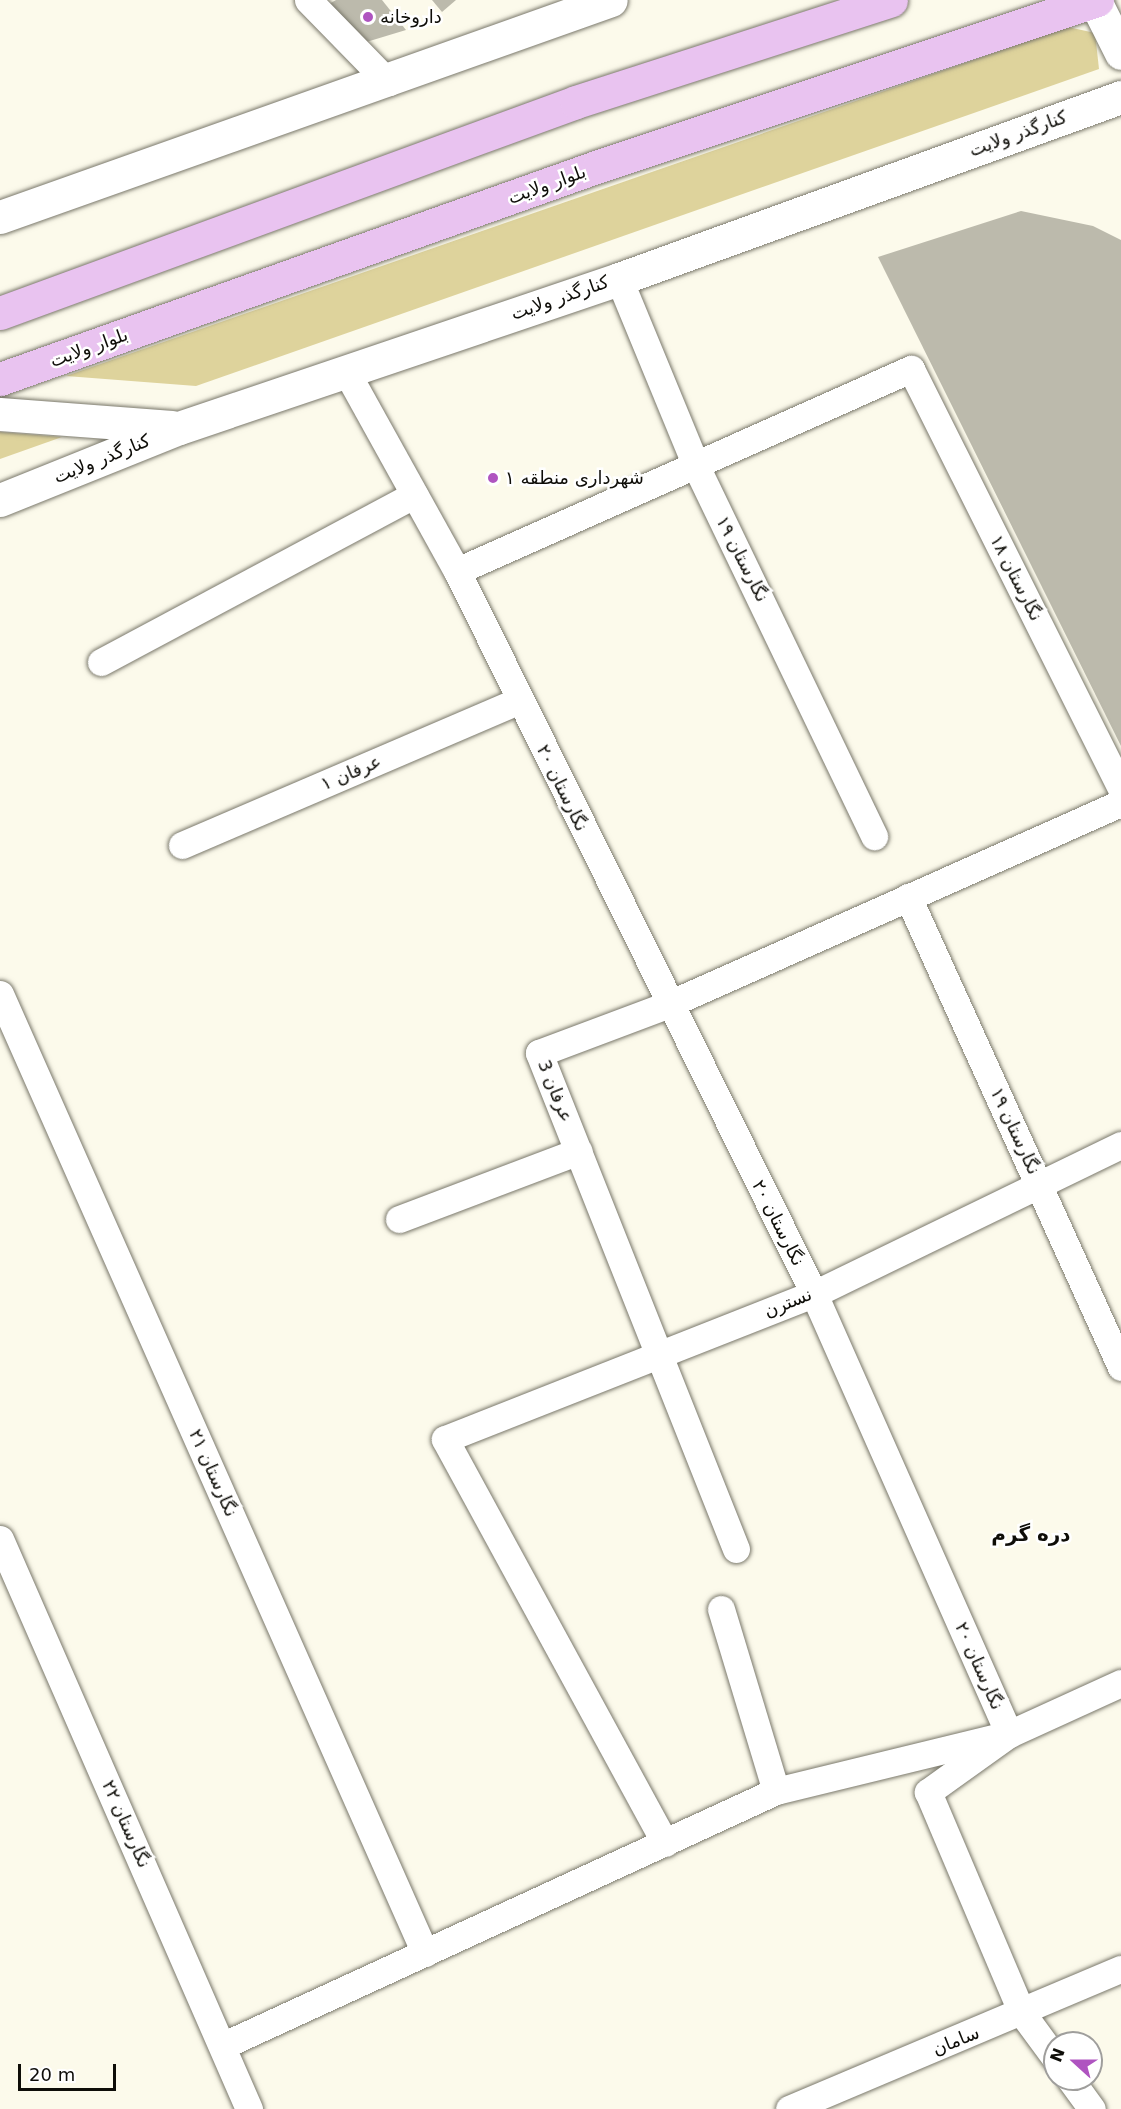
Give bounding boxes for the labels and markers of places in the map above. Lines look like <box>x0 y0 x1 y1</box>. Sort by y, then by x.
place label: داروخانه <box>380 6 442 28</box>
marker: داروخانه <box>361 10 375 24</box>
place label: شهرداری منطقه ۱ <box>505 467 644 489</box>
marker: شهرداری منطقه ۱ <box>486 471 500 485</box>

